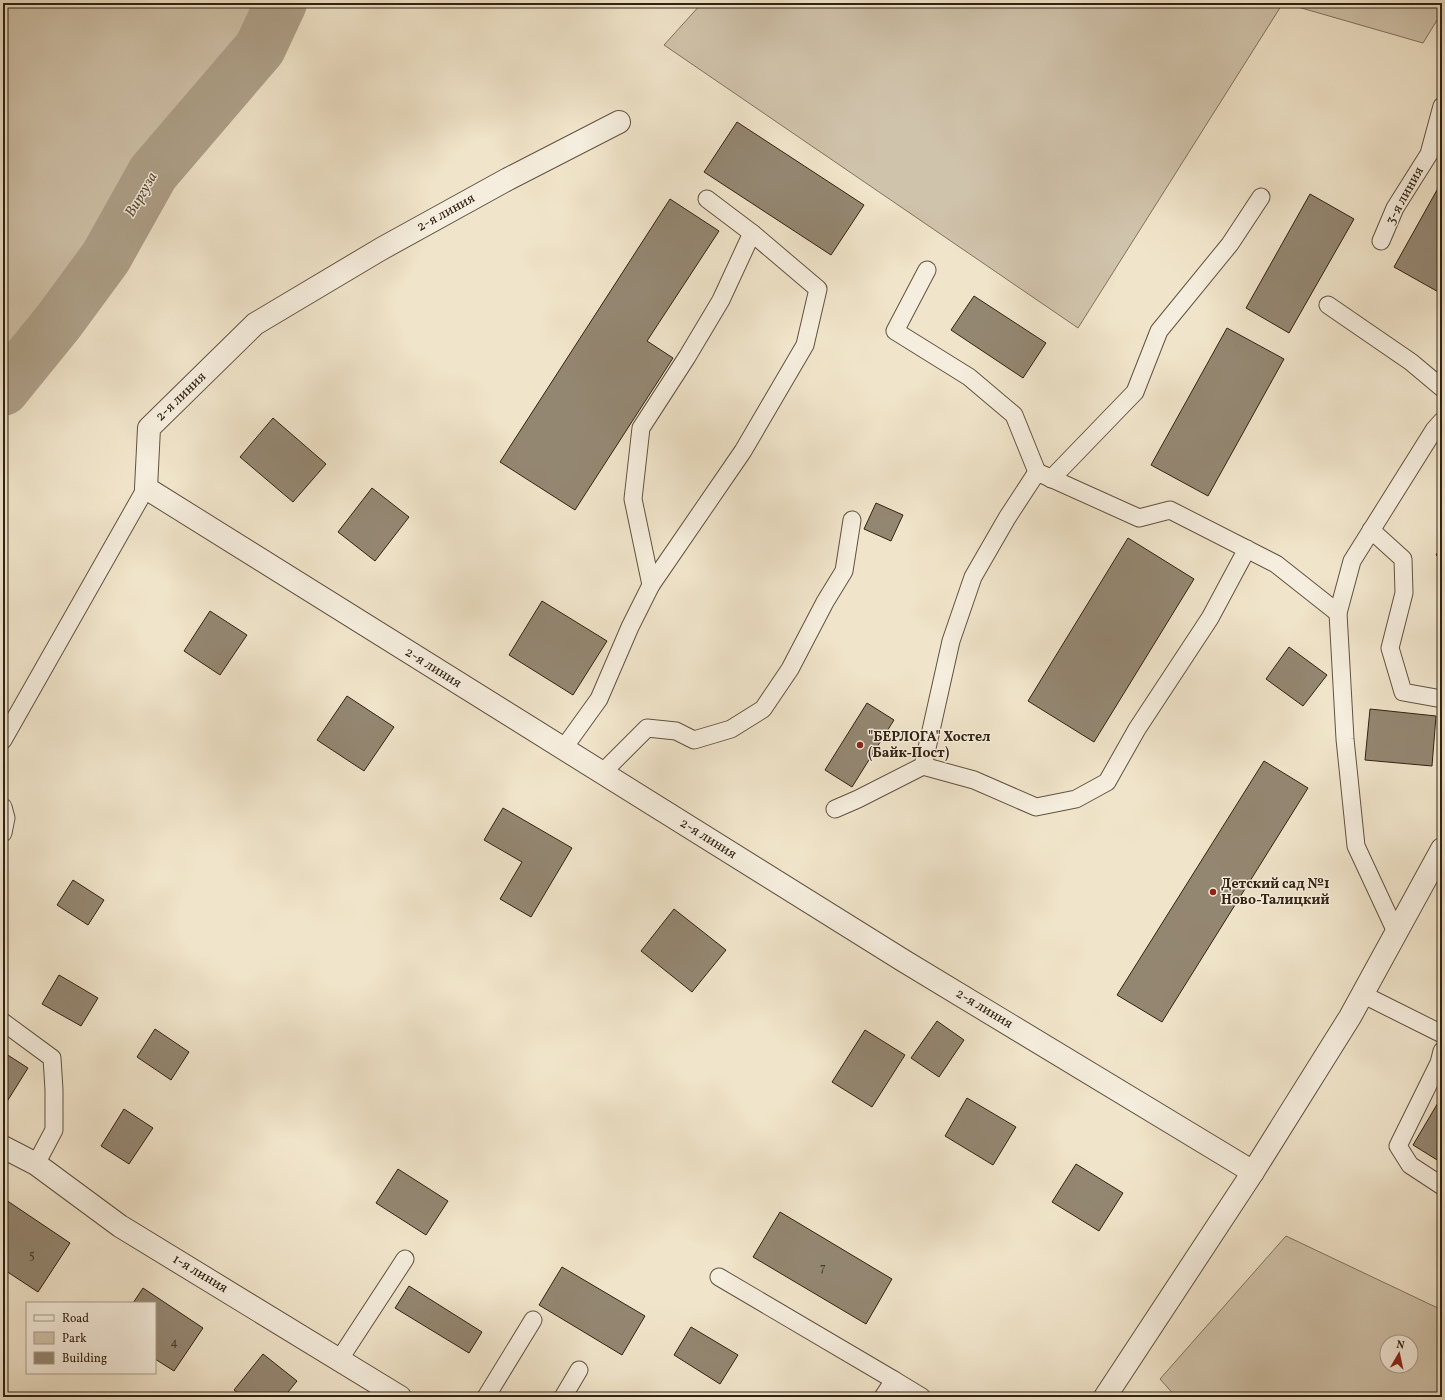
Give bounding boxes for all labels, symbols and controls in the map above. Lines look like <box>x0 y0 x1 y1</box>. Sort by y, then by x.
street label: 3-я линия <box>1381 164 1429 228</box>
water label: Виргуза <box>121 169 163 221</box>
street label: 2-я линия <box>413 189 479 237</box>
street label: 2-я линия <box>151 368 211 426</box>
street label: 2-я линия <box>401 643 465 693</box>
place label: "БЕРЛОГА" Хостел (Байк-Пост) <box>868 728 990 763</box>
marker: "БЕРЛОГА" Хостел (Байк-Пост) <box>855 740 865 750</box>
street label: 2-я линия <box>676 814 740 864</box>
place label: Детский сад №1 Ново-Талицкий <box>1221 875 1330 910</box>
marker: Детский сад №1 Ново-Талицкий <box>1208 887 1218 897</box>
street label: 2-я линия <box>952 984 1016 1034</box>
house number: 5 <box>29 1248 35 1264</box>
street label: 1-я линия <box>169 1250 231 1298</box>
house number: 7 <box>820 1260 826 1276</box>
legend <box>26 1302 156 1374</box>
text: Road <box>62 1311 89 1327</box>
text: Park <box>62 1331 87 1347</box>
north arrow <box>1379 1334 1419 1374</box>
house number: 4 <box>170 1335 178 1351</box>
text: N <box>1395 1338 1405 1354</box>
text: Building <box>62 1351 107 1367</box>

